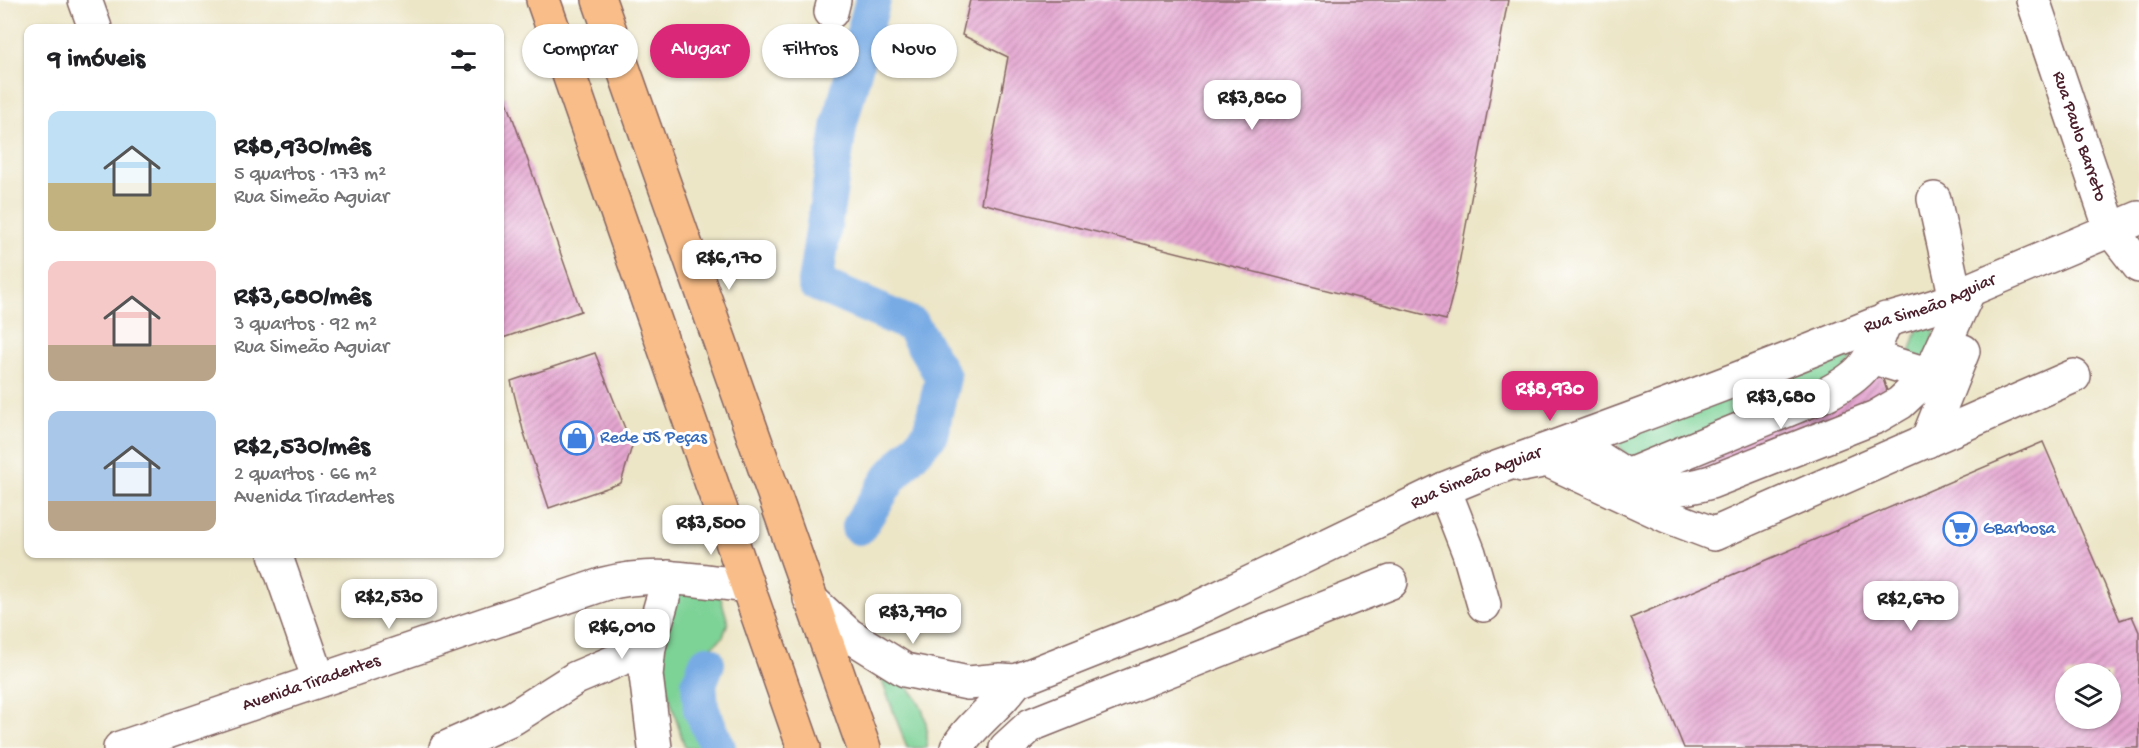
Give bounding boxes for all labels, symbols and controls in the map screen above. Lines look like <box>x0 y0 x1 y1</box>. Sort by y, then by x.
chip: Comprar <box>522 24 638 78</box>
chip: Alugar <box>650 24 750 78</box>
chip: Filtros <box>762 24 859 78</box>
chip: Novo <box>871 24 957 78</box>
icon: filters <box>447 44 480 77</box>
text: 9 imóveis <box>48 45 145 76</box>
street label: Rua Paulo Barreto <box>2047 69 2111 204</box>
pin: R$3,860 <box>1197 80 1307 131</box>
text: R$3,860 <box>1218 88 1286 111</box>
text: R$8,930/mês <box>234 133 371 164</box>
icon: home <box>96 135 168 207</box>
text: 5 quartos · 173 m² <box>234 164 386 187</box>
text: Rua Simeão Aguiar <box>234 187 389 210</box>
pin: R$6,170 <box>674 240 784 291</box>
text: R$6,170 <box>696 248 762 271</box>
street label: Rua Simeão Aguiar <box>1861 269 2000 338</box>
text: R$3,680/mês <box>234 283 371 314</box>
icon: home <box>96 285 168 357</box>
text: 3 quartos · 92 m² <box>234 314 377 337</box>
text: Rua Simeão Aguiar <box>234 337 389 360</box>
pin: R$8,930 <box>1495 371 1605 422</box>
text: R$8,930 <box>1516 379 1584 402</box>
pin: R$3,680 <box>1726 379 1836 430</box>
text: R$3,680 <box>1747 387 1815 410</box>
shop icon: Rede JS Peças <box>559 420 595 456</box>
place label: Rede JS Peças <box>600 428 708 449</box>
text: R$2,530/mês <box>234 433 370 464</box>
icon: home <box>96 435 168 507</box>
street label: Rua Simeão Aguiar <box>1407 441 1546 514</box>
text: 2 quartos · 66 m² <box>234 464 377 487</box>
text: Avenida Tiradentes <box>234 487 394 510</box>
pin: R$3,500 <box>656 505 766 556</box>
supermarket icon: GBarbosa <box>1942 511 1978 547</box>
text: R$3,500 <box>676 513 746 536</box>
place label: GBarbosa <box>1983 519 2056 540</box>
pin: R$2,530 <box>334 579 444 630</box>
pin: R$2,670 <box>1856 581 1966 632</box>
text: R$2,530 <box>355 587 423 610</box>
text: R$2,670 <box>1877 589 1945 612</box>
pin: R$3,790 <box>858 594 968 645</box>
text: R$3,790 <box>879 602 947 625</box>
pin: R$6,010 <box>567 609 677 660</box>
text: R$6,010 <box>589 617 655 640</box>
street label: Avenida Tiradentes <box>240 650 384 716</box>
map controls <box>2055 663 2121 729</box>
button: layers <box>2055 663 2121 729</box>

